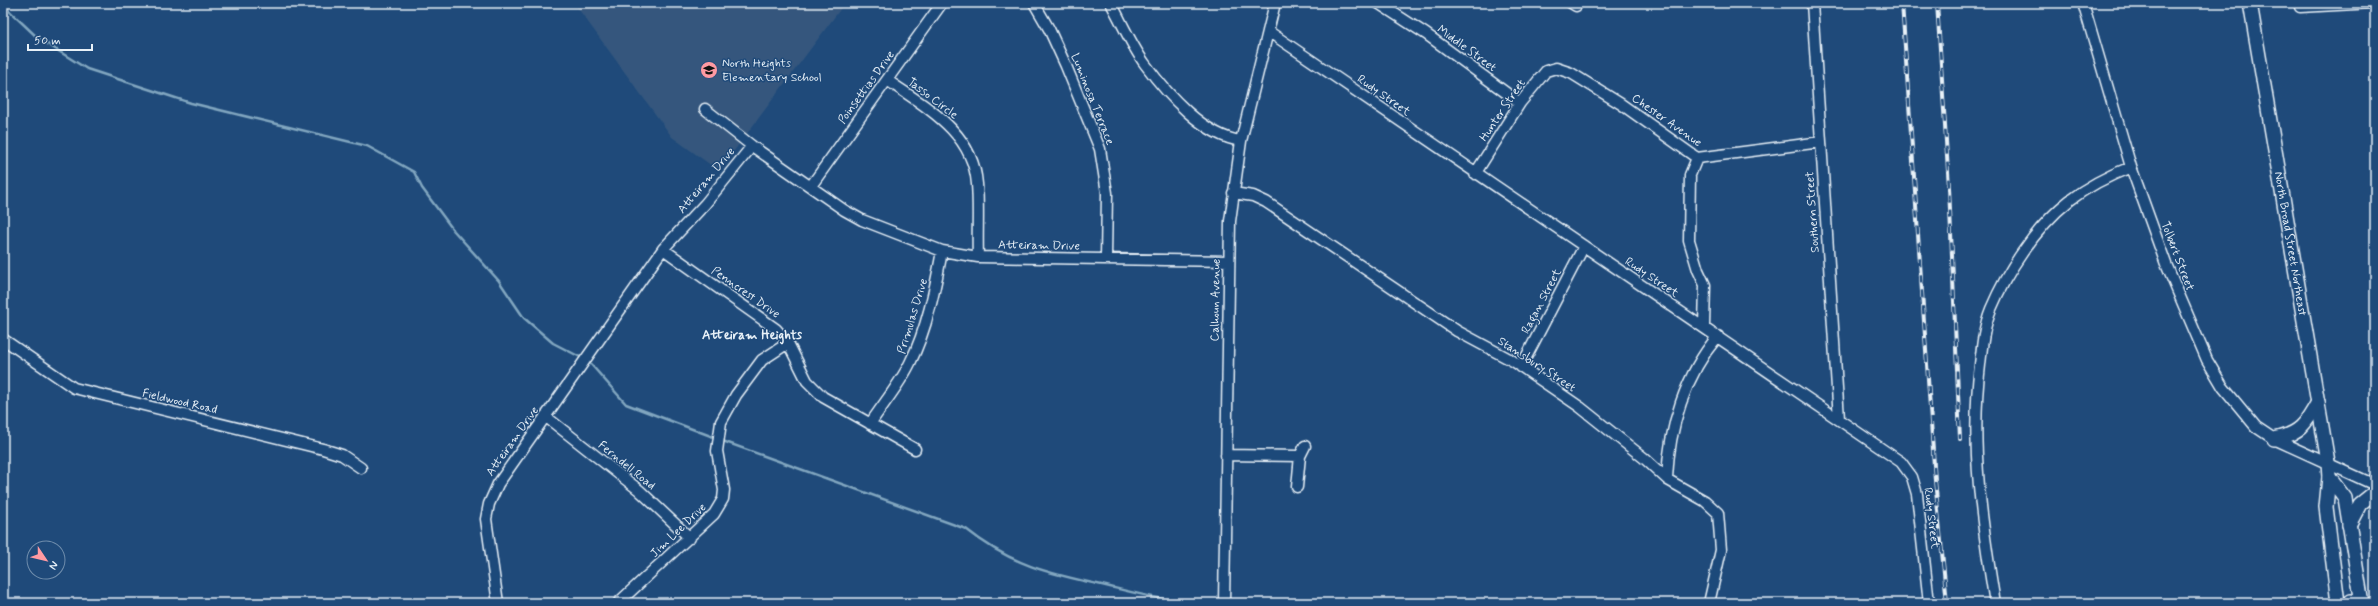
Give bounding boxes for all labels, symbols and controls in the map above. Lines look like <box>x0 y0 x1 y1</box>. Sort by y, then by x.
street label: Middle Street <box>1433 22 1500 76</box>
scale bar <box>28 26 92 52</box>
text: 50 m <box>34 33 61 49</box>
street label: Poinsettias Drive <box>835 48 899 127</box>
street label: Luminosa Terrace <box>1066 51 1118 148</box>
place label: North Heights Elementary School <box>722 56 822 86</box>
school or university icon: North Heights Elementary School <box>699 60 719 80</box>
street label: Rudy Street <box>1354 72 1413 120</box>
street label: Tasso Circle <box>904 74 961 123</box>
street label: Hunter Street <box>1476 76 1530 145</box>
street label: Chester Avenue <box>1628 91 1705 151</box>
street label: Atteiram Drive <box>674 144 739 217</box>
street label: Southern Street <box>1802 170 1824 253</box>
street label: North Broad Street Northeast <box>2270 170 2310 318</box>
street label: Tolbert Street <box>2156 219 2198 294</box>
street label: Atteiram Drive <box>998 237 1080 255</box>
street label: Rudy Street <box>1621 254 1681 302</box>
street label: Calhoun Avenue <box>1207 259 1225 341</box>
street label: Penncrest Drive <box>708 263 783 322</box>
street label: Ragan Street <box>1518 266 1567 337</box>
street label: Primulas Drive <box>894 277 932 356</box>
district label: Atteiram Heights <box>702 327 802 345</box>
street label: Stansbury Street <box>1494 334 1579 396</box>
street label: Fieldwood Road <box>141 386 219 418</box>
street label: Atteiram Drive <box>483 403 543 480</box>
street label: Ferndell Road <box>594 438 658 494</box>
street label: Rudy Street <box>1919 487 1943 550</box>
street label: Jim Lee Drive <box>647 500 710 562</box>
north arrow <box>26 540 66 580</box>
text: N <box>46 558 61 572</box>

